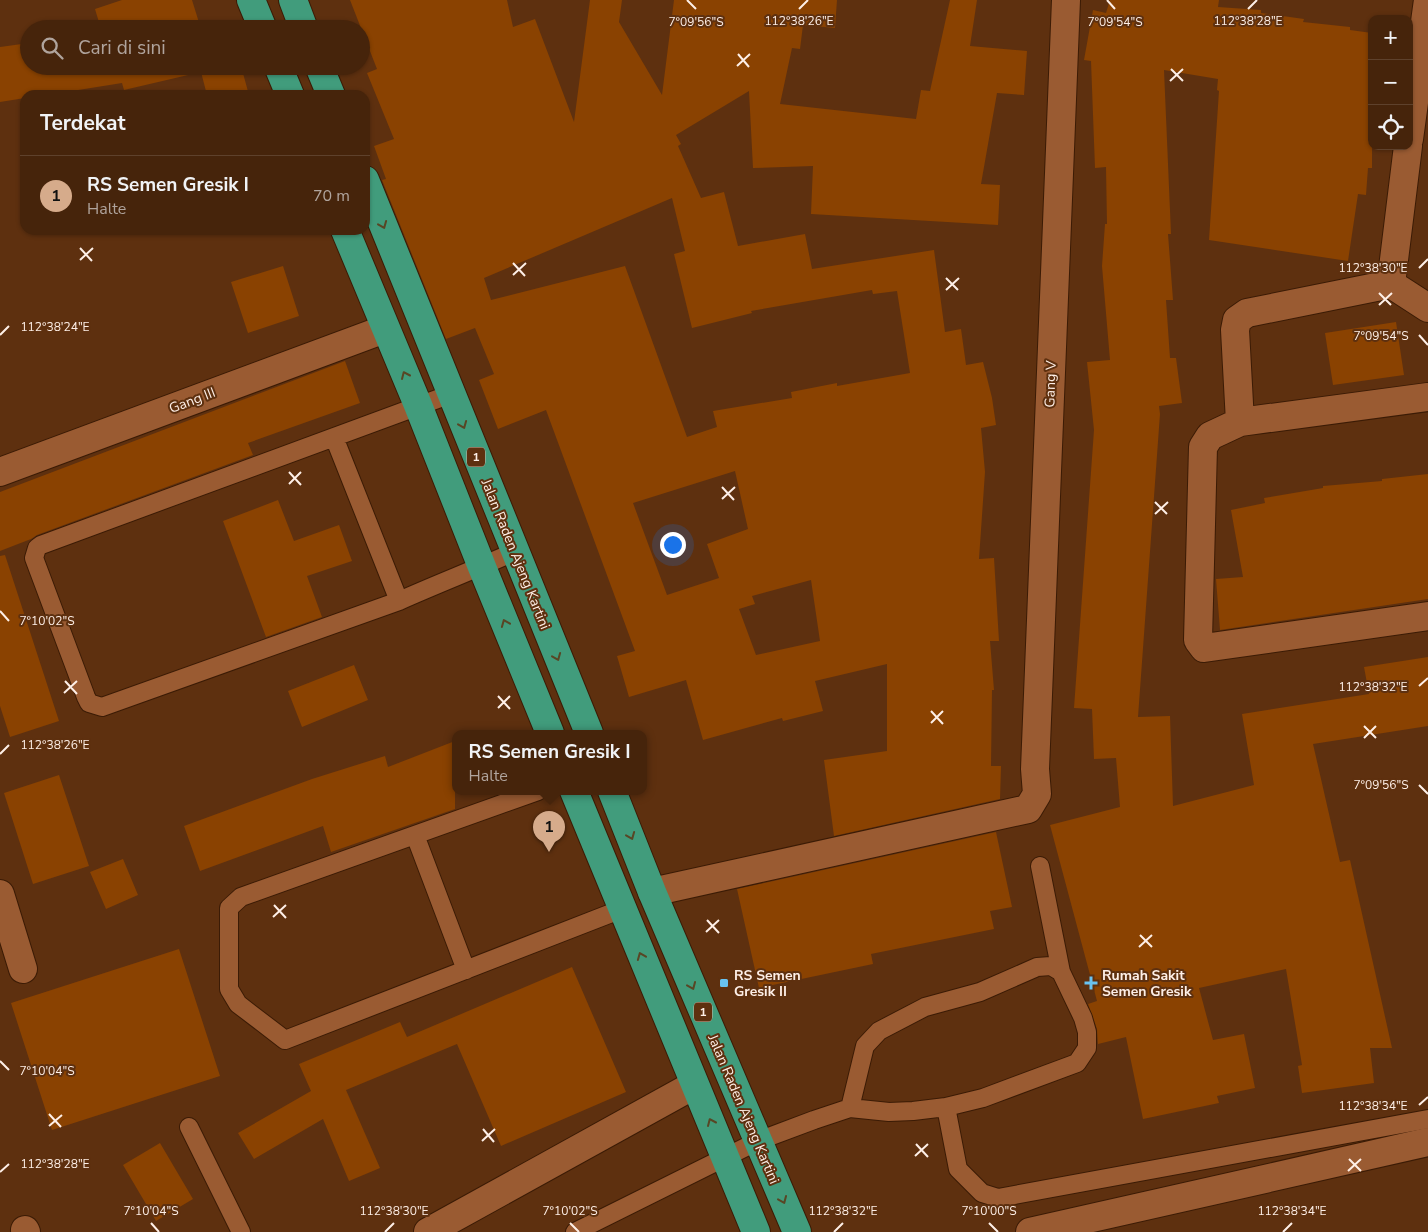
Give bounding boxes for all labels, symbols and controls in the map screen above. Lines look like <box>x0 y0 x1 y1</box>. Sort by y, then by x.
text: 112°38'26"E <box>764 13 834 29</box>
text: 112°38'28"E <box>1213 13 1283 29</box>
text: 7°09'56"S <box>668 14 724 30</box>
text: 7°09'54"S <box>1087 14 1143 30</box>
map controls <box>1368 15 1413 150</box>
button: + <box>1368 15 1413 60</box>
search box <box>20 20 370 75</box>
icon: search <box>38 34 66 62</box>
text: Cari di sini <box>78 35 166 61</box>
button: − <box>1368 60 1413 105</box>
button: locate <box>1368 105 1413 150</box>
text: Terdekat <box>40 109 126 137</box>
text: RS Semen Gresik I <box>87 172 249 198</box>
text: 1 <box>51 185 61 207</box>
text: 70 m <box>313 185 350 207</box>
text: Halte <box>87 198 126 220</box>
one-way arrow <box>377 221 387 229</box>
text: 112°38'30"E <box>1338 260 1408 276</box>
text: 112°38'24"E <box>20 319 90 335</box>
text: 7°09'54"S <box>1353 328 1409 344</box>
street label: Gang V <box>1040 360 1061 408</box>
one-way arrow <box>401 371 412 380</box>
street label: Gang III <box>166 383 218 418</box>
one-way arrow <box>457 420 468 429</box>
road number: 1 <box>467 448 485 467</box>
street label: Jalan Raden Ajeng Kartini <box>476 475 554 632</box>
your location <box>660 532 686 558</box>
text: 7°10'02"S <box>19 613 75 629</box>
one-way arrow <box>501 620 511 628</box>
one-way arrow <box>551 652 561 661</box>
text: 112°38'32"E <box>1338 679 1408 695</box>
popup <box>452 730 647 795</box>
text: 112°38'26"E <box>20 737 90 753</box>
text: RS Semen Gresik I <box>469 739 630 765</box>
text: Halte <box>469 765 508 787</box>
text: 7°09'56"S <box>1353 777 1409 793</box>
pin: 1 <box>533 811 565 852</box>
one-way arrow <box>624 831 635 840</box>
one-way arrow <box>637 952 648 961</box>
place label: RS Semen Gresik II <box>734 966 801 1001</box>
place label: Rumah Sakit Semen Gresik <box>1102 966 1192 1001</box>
marker: Rumah Sakit Semen Gresik <box>1084 976 1098 990</box>
marker: RS Semen Gresik II <box>718 977 730 989</box>
one-way arrow <box>685 981 696 990</box>
road number: 1 <box>694 1002 712 1022</box>
street label: Jalan Raden Ajeng Kartini <box>703 1031 784 1187</box>
text: 7°10'04"S <box>19 1063 75 1079</box>
text: 112°38'34"E <box>1338 1098 1408 1114</box>
one-way arrow <box>706 1118 717 1127</box>
text: 112°38'28"E <box>20 1156 90 1172</box>
one-way arrow <box>777 1195 788 1204</box>
text: 7°10'04"S <box>123 1203 179 1219</box>
text: 112°38'30"E <box>359 1203 429 1219</box>
text: 7°10'02"S <box>542 1203 598 1219</box>
text: 112°38'32"E <box>808 1203 878 1219</box>
text: 7°10'00"S <box>961 1203 1017 1219</box>
text: 112°38'34"E <box>1257 1203 1327 1219</box>

